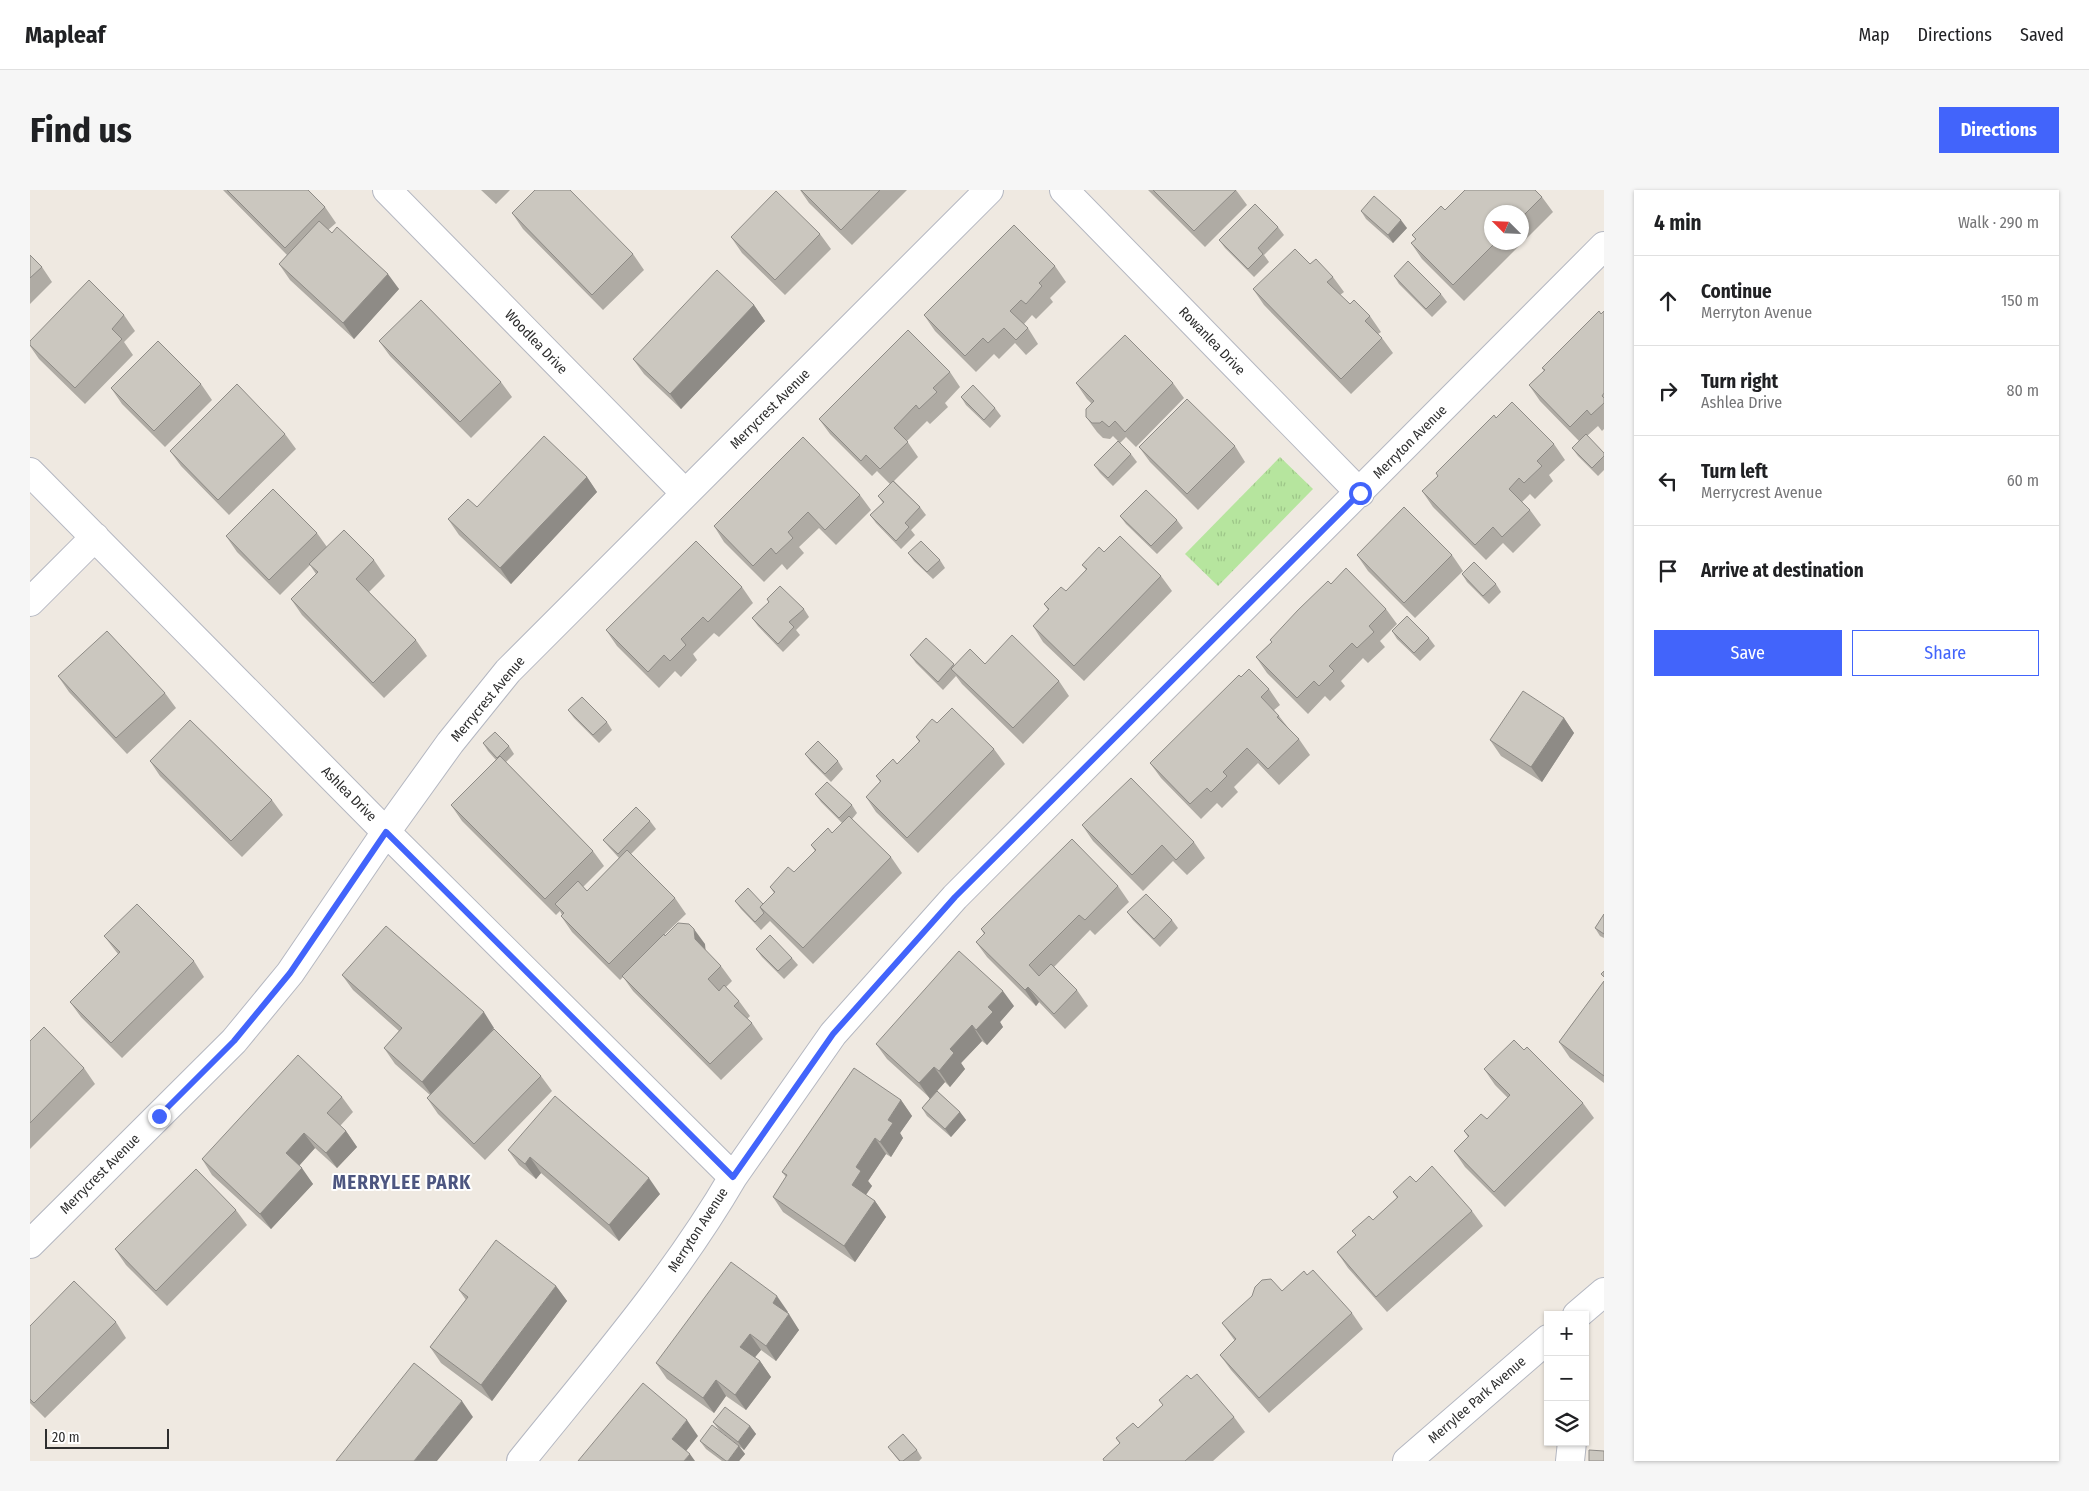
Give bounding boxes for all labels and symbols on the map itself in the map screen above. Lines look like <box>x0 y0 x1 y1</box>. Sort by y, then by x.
north arrow <box>1484 205 1529 250</box>
street label: Rowanlea Drive <box>1175 303 1249 379</box>
street label: Woodlea Drive <box>501 306 571 378</box>
street label: Merrycrest Avenue <box>726 365 814 453</box>
street label: Merryton Avenue <box>1370 402 1450 482</box>
route start <box>1349 482 1372 505</box>
street label: Merrycrest Avenue <box>447 653 529 745</box>
street label: Ashlea Drive <box>318 763 380 825</box>
route end <box>148 1105 171 1128</box>
street label: Merrycrest Avenue <box>56 1130 144 1218</box>
district label: MERRYLEE PARK <box>333 1171 471 1194</box>
street label: Merryton Avenue <box>664 1184 732 1275</box>
street label: Merrylee Park Avenue <box>1425 1353 1529 1447</box>
scale bar <box>45 1426 169 1449</box>

